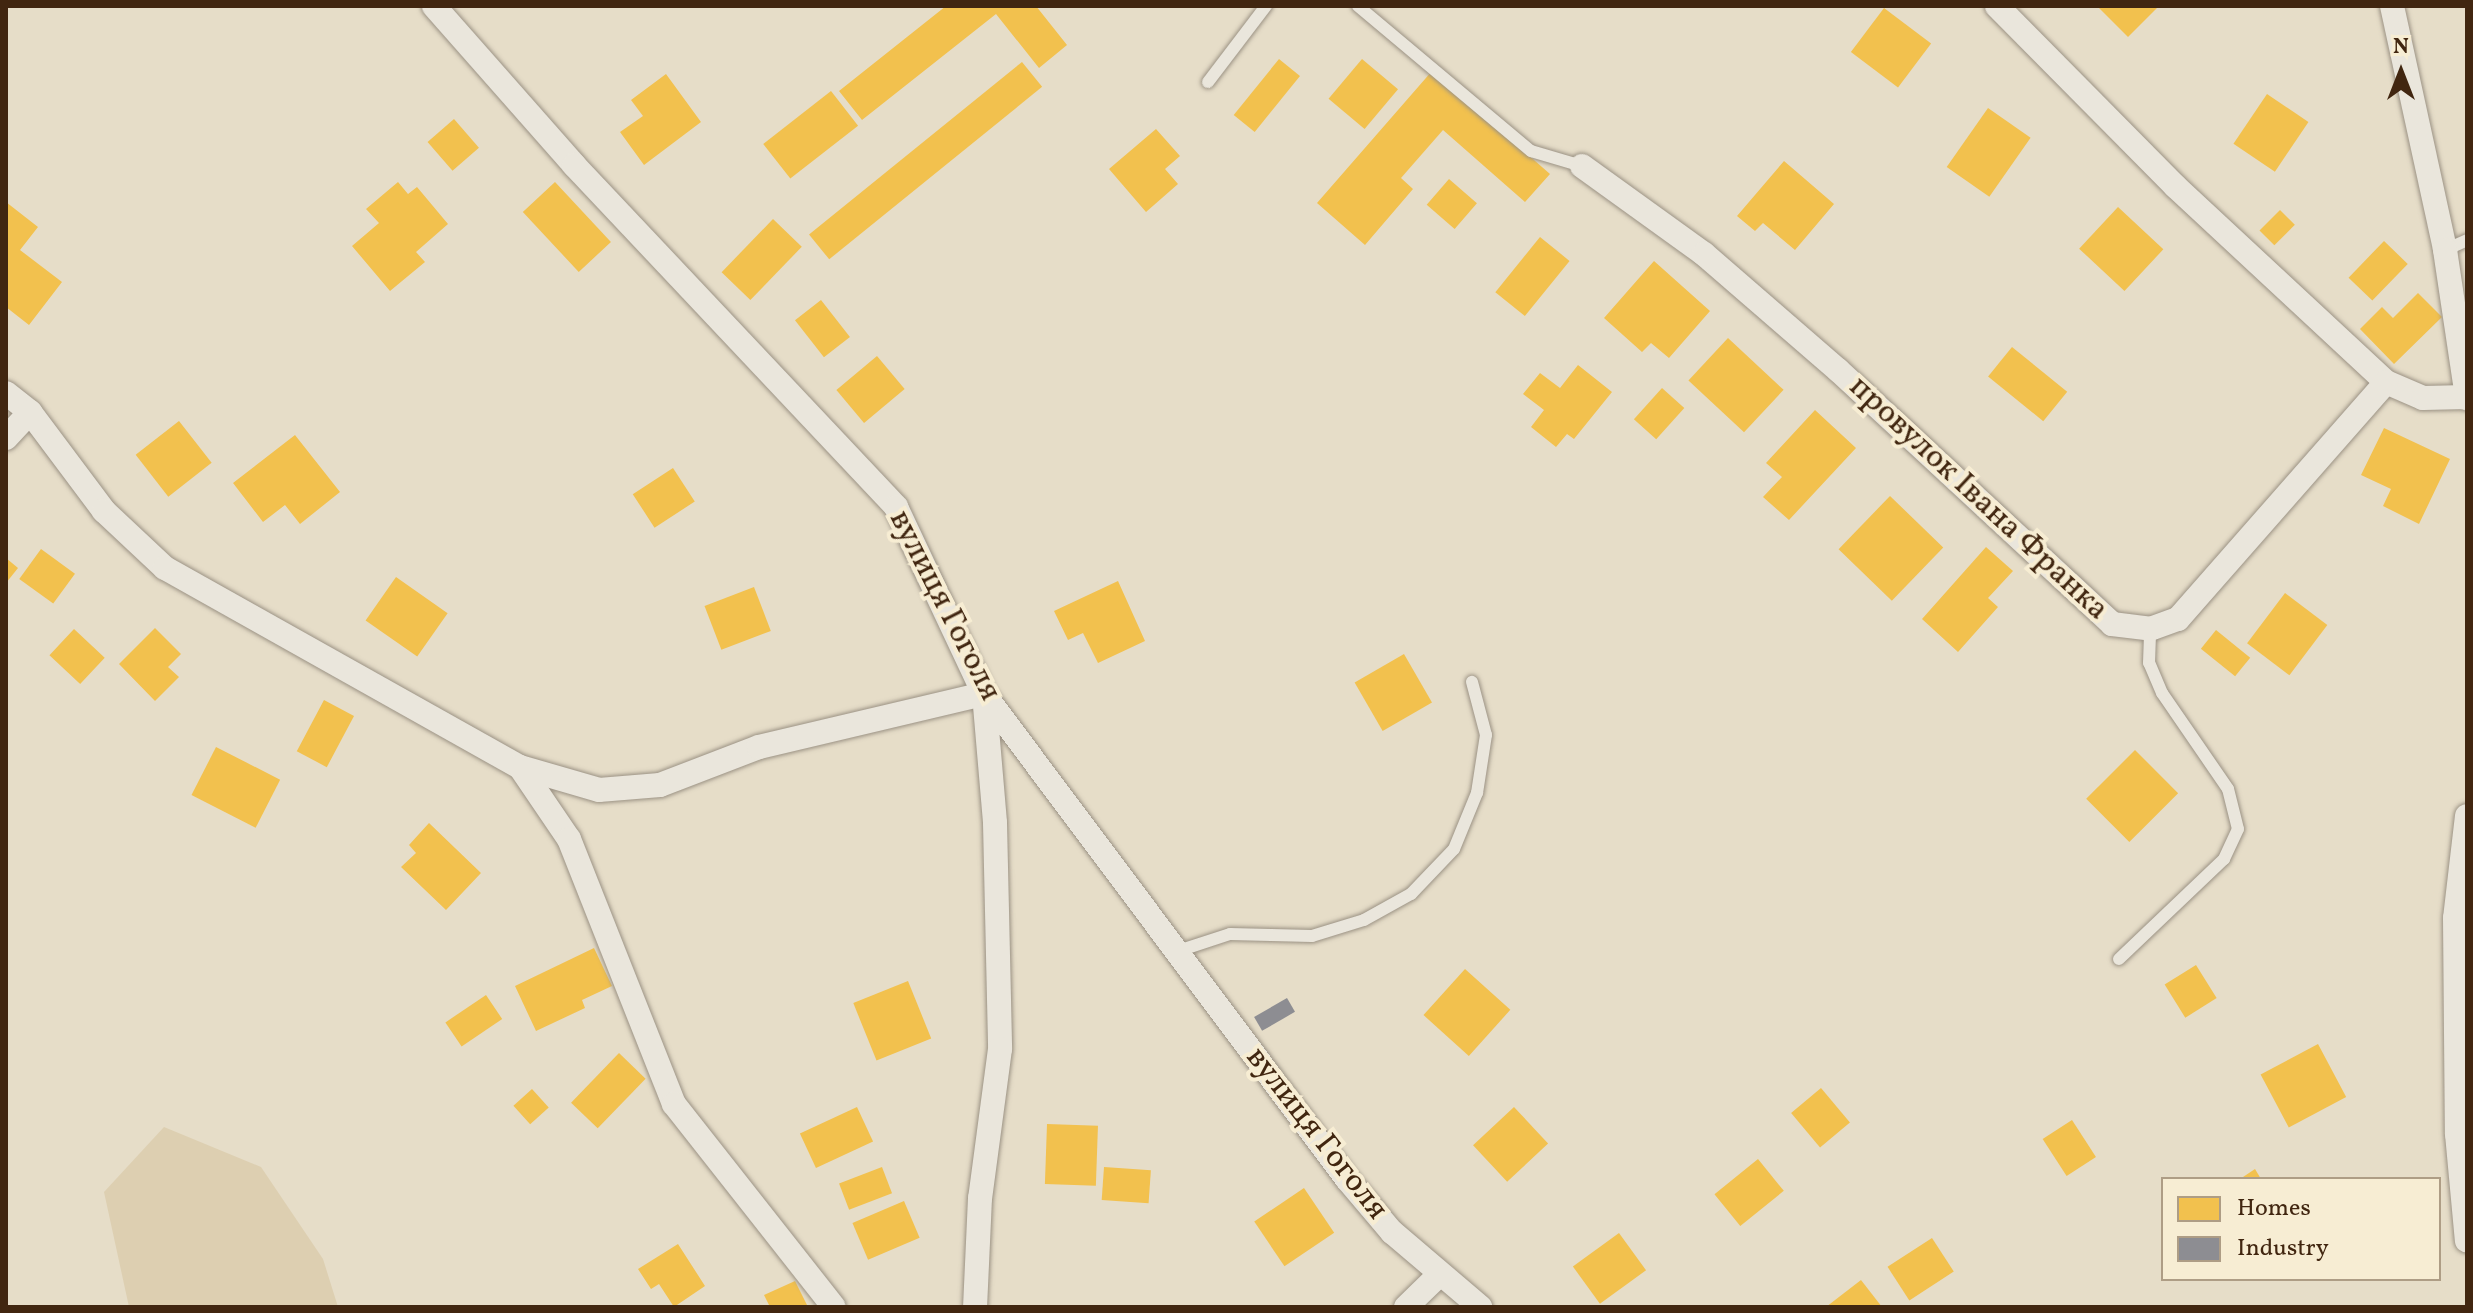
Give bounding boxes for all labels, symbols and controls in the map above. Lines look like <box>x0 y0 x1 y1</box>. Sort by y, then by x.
north arrow <box>2361 32 2441 112</box>
text: N <box>2393 32 2409 63</box>
street label: провулок Івана Франка <box>1840 369 2116 629</box>
street label: вулиця Гоголя <box>880 504 1008 708</box>
street label: вулиця Гоголя <box>1237 1040 1395 1228</box>
legend <box>2161 1177 2441 1281</box>
text: Homes <box>2237 1192 2311 1226</box>
text: Industry <box>2237 1232 2329 1266</box>

